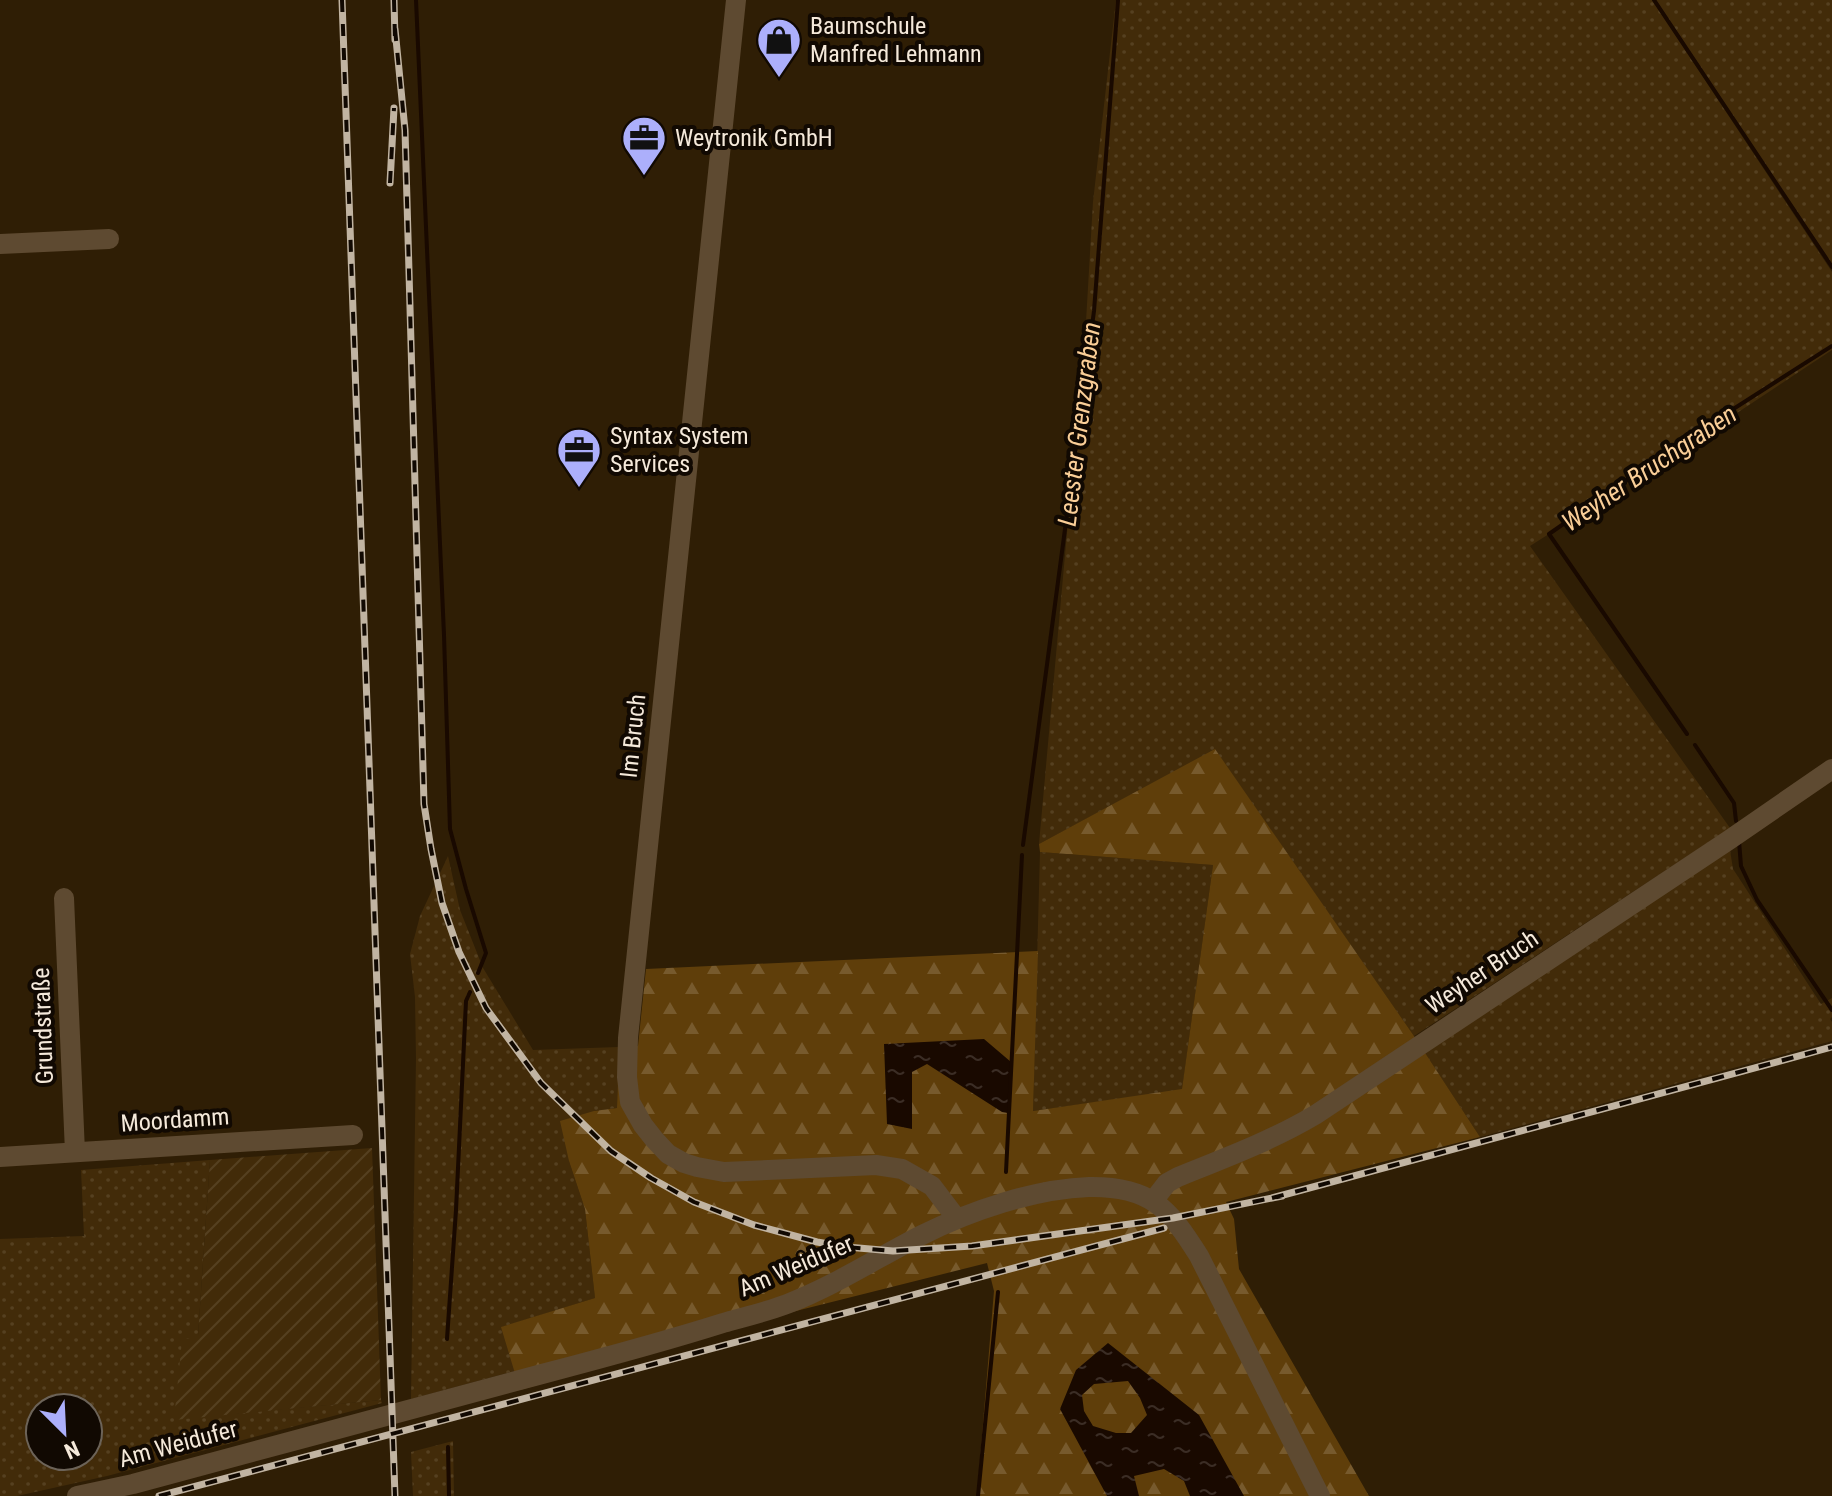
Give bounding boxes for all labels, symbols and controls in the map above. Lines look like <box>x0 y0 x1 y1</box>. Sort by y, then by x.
place label: Baumschule Manfred Lehmann <box>810 12 982 68</box>
shop icon: Baumschule Manfred Lehmann <box>755 16 803 79</box>
office icon: Weytronik GmbH <box>620 114 668 177</box>
place label: Weytronik GmbH <box>675 124 833 152</box>
water label: Leester Grenzgraben <box>1052 320 1106 528</box>
water label: Weyher Bruchgraben <box>1556 398 1742 538</box>
place label: Syntax System Services <box>610 422 749 478</box>
office icon: Syntax System Services <box>555 426 603 489</box>
street label: Im Bruch <box>615 693 651 779</box>
street label: Weyher Bruch <box>1421 924 1543 1020</box>
street label: Grundstraße <box>27 967 59 1085</box>
street label: Moordamm <box>120 1102 230 1138</box>
street label: Am Weidufer <box>735 1229 857 1303</box>
north arrow <box>24 1392 104 1472</box>
street label: Am Weidufer <box>116 1415 240 1473</box>
text: N <box>61 1436 83 1464</box>

